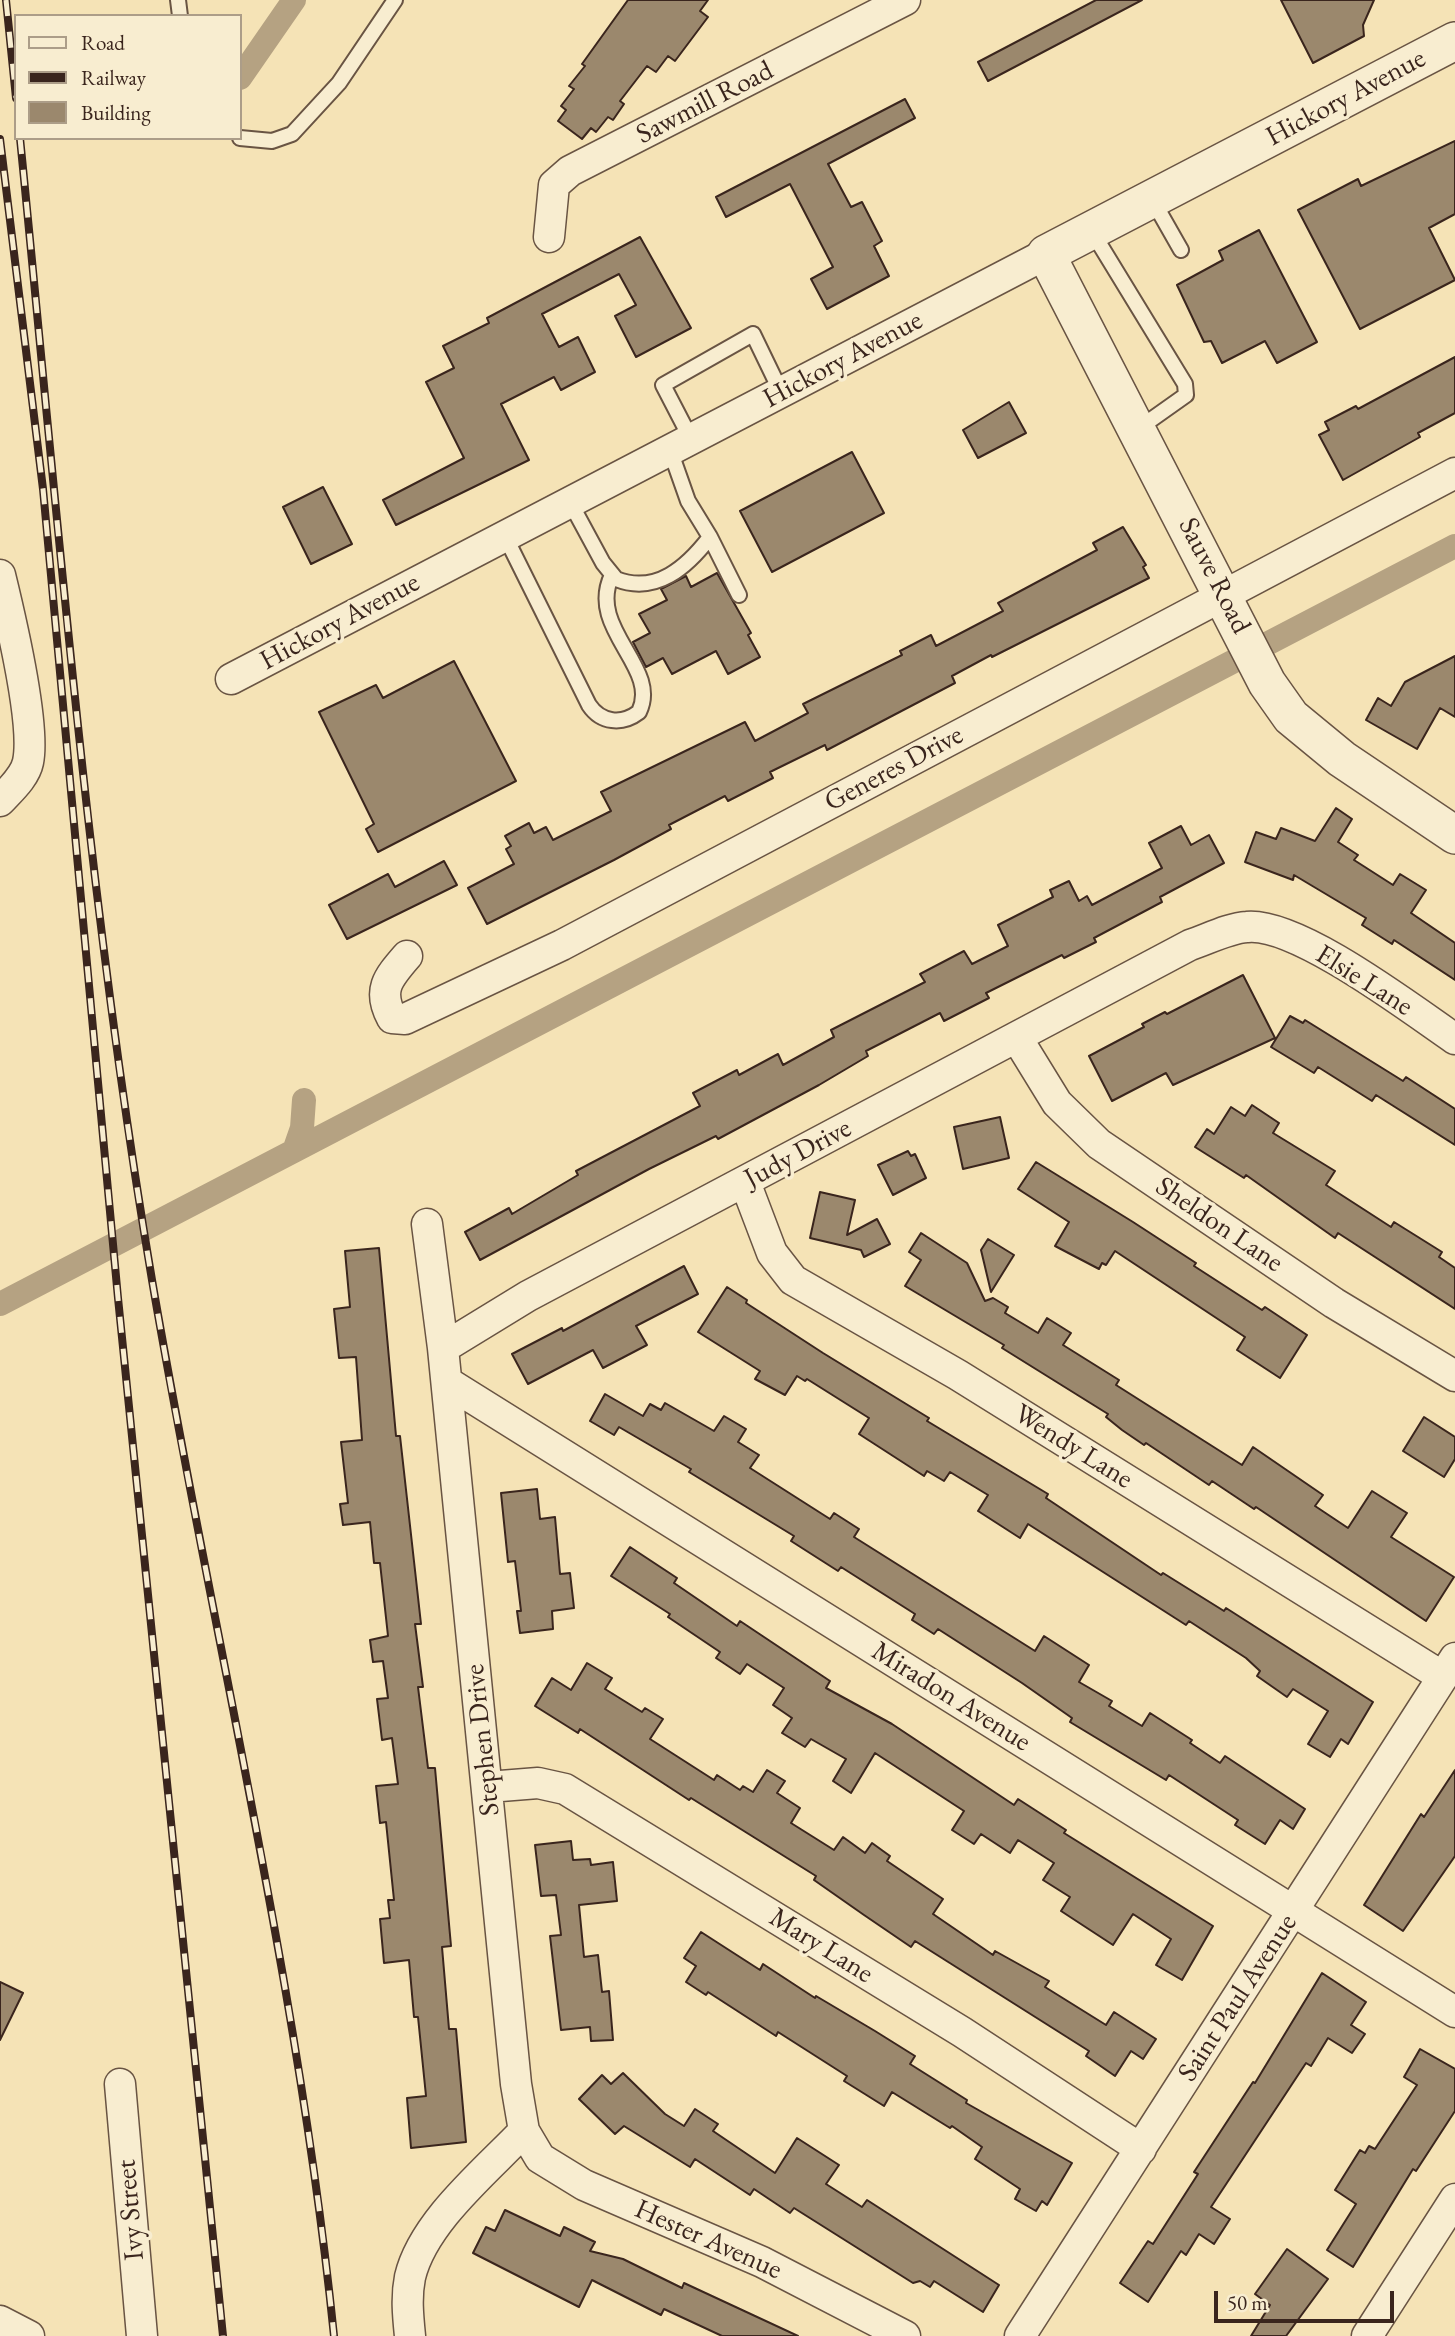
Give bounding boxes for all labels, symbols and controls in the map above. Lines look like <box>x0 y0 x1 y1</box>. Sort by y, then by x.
legend <box>14 14 242 140</box>
text: Road <box>81 29 125 56</box>
street label: Hickory Avenue <box>1261 42 1431 154</box>
street label: Sawmill Road <box>631 54 779 152</box>
text: Railway <box>81 64 146 91</box>
text: Building <box>81 99 151 126</box>
street label: Hickory Avenue <box>758 304 928 416</box>
street label: Sauve Road <box>1171 512 1257 640</box>
street label: Hickory Avenue <box>255 566 425 678</box>
street label: Generes Drive <box>819 719 969 819</box>
street label: Elsie Lane <box>1309 938 1419 1024</box>
street label: Judy Drive <box>739 1112 857 1196</box>
street label: Sheldon Lane <box>1149 1170 1289 1280</box>
street label: Wendy Lane <box>1007 1397 1139 1497</box>
street label: Miradon Avenue <box>865 1635 1037 1759</box>
street label: Stephen Drive <box>458 1662 508 1818</box>
street label: Mary Lane <box>763 1901 879 1991</box>
street label: Saint Paul Avenue <box>1171 1908 1305 2088</box>
street label: Ivy Street <box>110 2158 152 2262</box>
street label: Hester Avenue <box>629 2193 787 2287</box>
scale bar <box>1217 2276 1397 2320</box>
text: 50 m <box>1227 2289 1268 2316</box>

